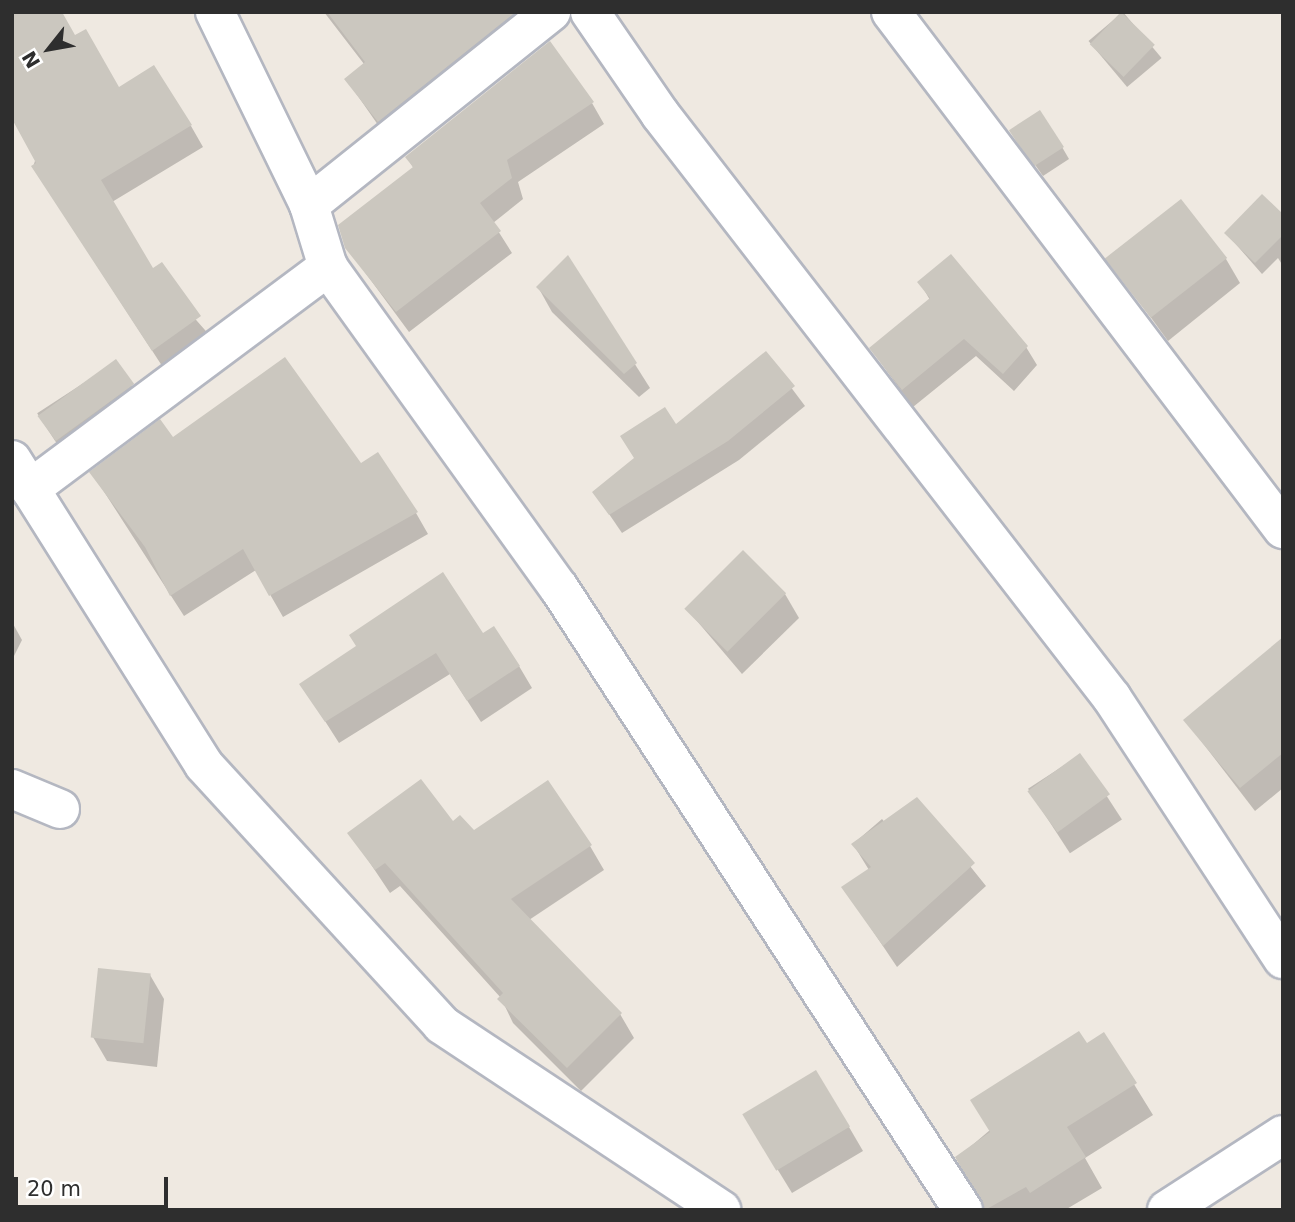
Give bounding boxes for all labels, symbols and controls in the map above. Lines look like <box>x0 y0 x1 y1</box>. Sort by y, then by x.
north arrow <box>14 14 84 84</box>
text: N <box>17 47 45 72</box>
scale bar <box>18 1162 172 1206</box>
text: 20 m <box>27 1177 81 1201</box>

